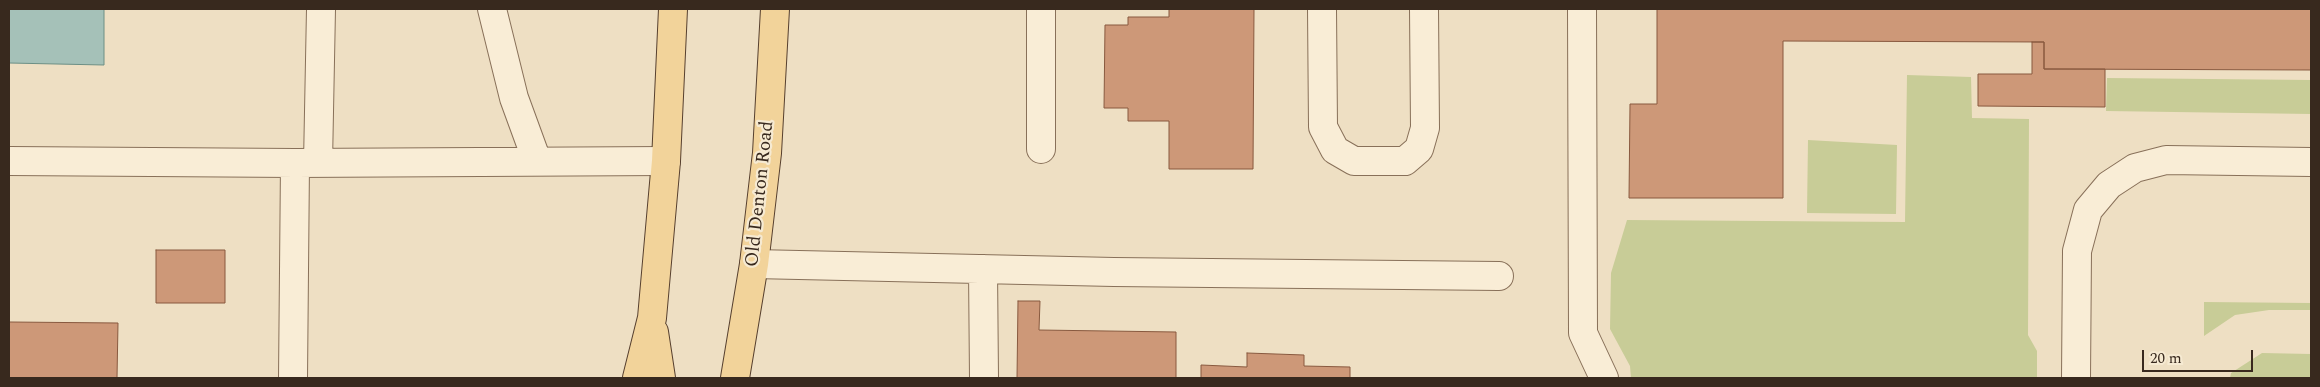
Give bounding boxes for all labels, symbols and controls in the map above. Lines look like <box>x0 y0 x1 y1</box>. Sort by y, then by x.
street label: Old Denton Road <box>742 120 780 268</box>
scale bar <box>2145 340 2256 372</box>
text: 20 m <box>2150 347 2182 370</box>

